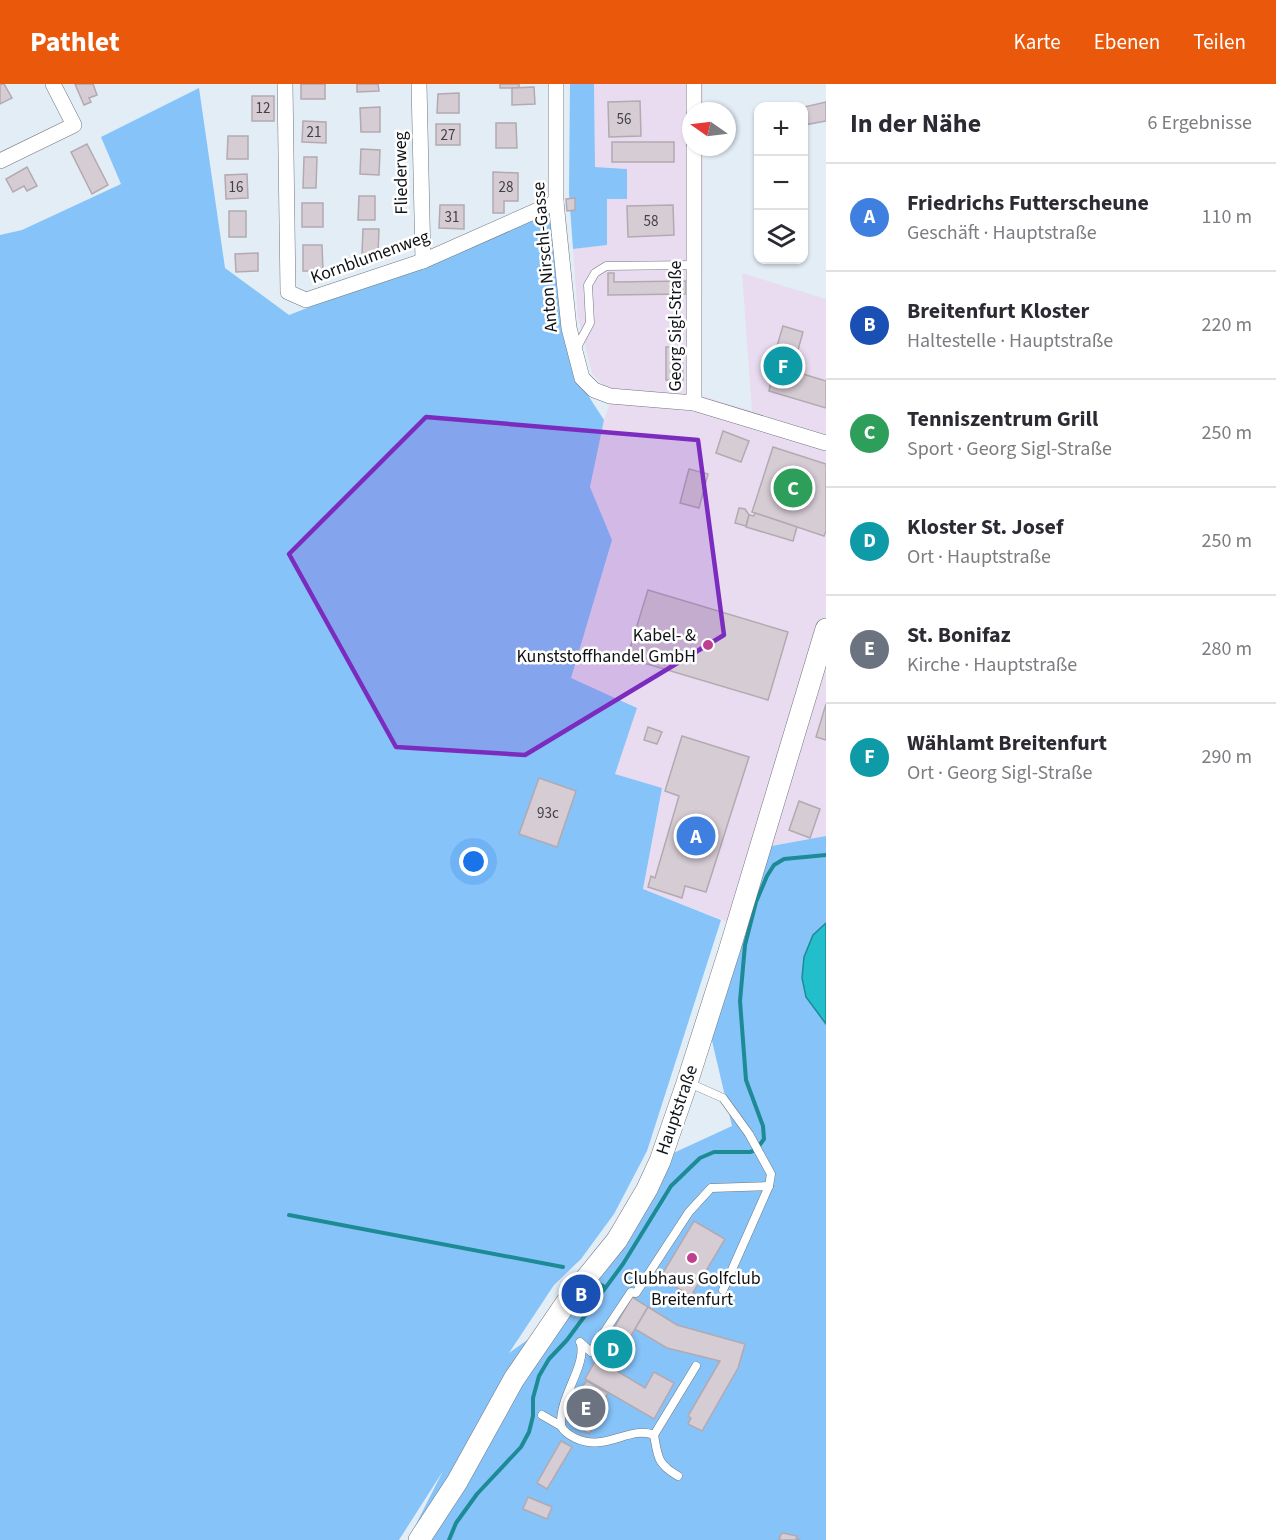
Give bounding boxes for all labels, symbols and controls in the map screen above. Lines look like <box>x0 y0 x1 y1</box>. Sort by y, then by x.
text: Pathlet <box>30 22 120 62</box>
text: Karte <box>1014 27 1061 57</box>
text: Ebenen <box>1094 27 1160 57</box>
text: Teilen <box>1193 27 1246 57</box>
house number: 12 <box>256 98 270 119</box>
north arrow <box>682 102 736 156</box>
map controls <box>754 102 808 264</box>
button: + <box>754 102 808 156</box>
text: In der Nähe <box>850 105 981 142</box>
house number: 56 <box>617 109 631 130</box>
text: 6 Ergebnisse <box>1147 109 1252 137</box>
house number: 21 <box>307 122 321 143</box>
house number: 27 <box>441 125 455 146</box>
street label: Fliederweg <box>388 131 414 215</box>
button: − <box>754 156 808 210</box>
house number: 16 <box>229 177 243 198</box>
house number: 28 <box>499 177 513 198</box>
street label: Anton Nirschl-Gasse <box>526 181 564 333</box>
text: Friedrichs Futterscheune <box>907 187 1149 219</box>
text: A <box>864 203 875 231</box>
text: 110 m <box>1202 203 1252 231</box>
house number: 31 <box>445 207 459 228</box>
button: layers <box>754 210 808 264</box>
house number: 58 <box>644 211 658 232</box>
text: Geschäft · Hauptstraße <box>907 219 1097 247</box>
street label: Kornblumenweg <box>307 224 433 290</box>
street label: Georg Sigl-Straße <box>663 260 688 391</box>
text: Breitenfurt Kloster <box>907 295 1089 327</box>
text: B <box>863 311 876 339</box>
text: 220 m <box>1202 311 1252 339</box>
text: Haltestelle · Hauptstraße <box>907 327 1113 355</box>
pin: F <box>764 344 802 388</box>
text: Tenniszentrum Grill <box>907 403 1098 435</box>
text: C <box>864 419 875 447</box>
text: 250 m <box>1202 419 1252 447</box>
text: Sport · Georg Sigl-Straße <box>907 435 1112 463</box>
pin: C <box>774 466 812 510</box>
text: Kloster St. Josef <box>907 511 1063 543</box>
text: D <box>863 527 876 555</box>
text: 250 m <box>1202 527 1252 555</box>
text: Ort · Hauptstraße <box>907 543 1051 571</box>
text: St. Bonifaz <box>907 619 1011 651</box>
place label: Kabel- & Kunststoffhandel GmbH <box>516 623 696 669</box>
text: E <box>864 635 875 663</box>
text: 280 m <box>1202 635 1252 663</box>
marker: Kabel- & Kunststoffhandel GmbH <box>701 638 715 652</box>
text: Kirche · Hauptstraße <box>907 651 1077 679</box>
text: Wählamt Breitenfurt <box>907 727 1107 759</box>
text: F <box>864 743 875 771</box>
text: 290 m <box>1202 743 1252 771</box>
text: Ort · Georg Sigl-Straße <box>907 759 1093 787</box>
house number: 93c <box>537 803 559 824</box>
pin: A <box>676 814 716 858</box>
your location <box>459 847 488 876</box>
street label: Hauptstraße <box>650 1062 704 1158</box>
marker: Clubhaus Golfclub Breitenfurt <box>685 1251 699 1265</box>
place label: Clubhaus Golfclub Breitenfurt <box>623 1266 761 1312</box>
pin: B <box>562 1272 600 1316</box>
pin: D <box>594 1326 632 1372</box>
pin: E <box>566 1386 606 1430</box>

